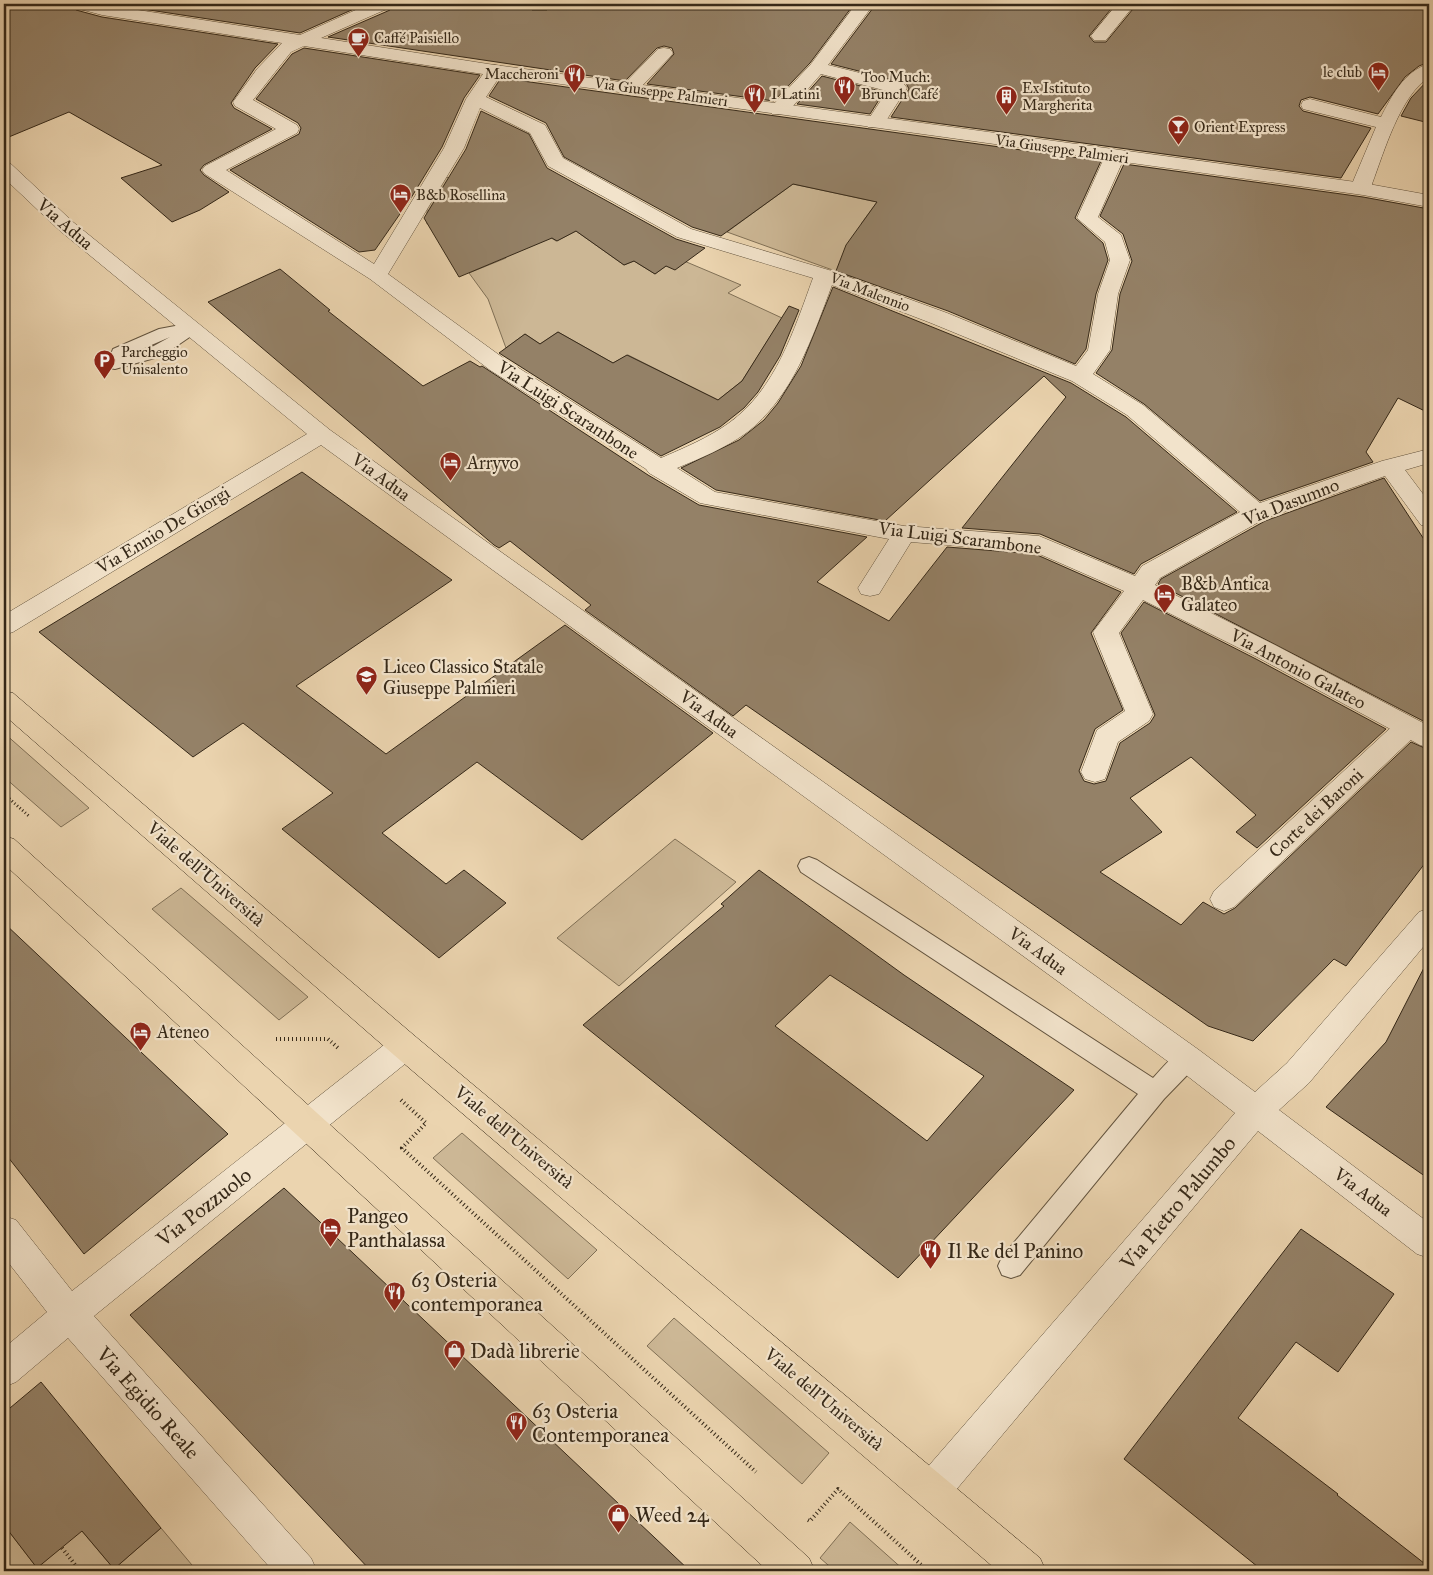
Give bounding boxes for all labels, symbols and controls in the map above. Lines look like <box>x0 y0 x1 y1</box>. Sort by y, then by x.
cafe icon: Caffé Paisiello <box>346 26 370 57</box>
place label: Caffé Paisiello <box>374 29 460 47</box>
hotel icon: le club <box>1366 60 1390 91</box>
restaurant icon: Maccheroni <box>563 62 587 93</box>
place label: le club <box>1323 63 1362 81</box>
place label: Maccheroni <box>485 65 559 83</box>
place label: Too Much: Brunch Café <box>861 68 939 103</box>
street label: Via Giuseppe Palmieri <box>592 74 729 110</box>
restaurant icon: Too Much: Brunch Café <box>833 74 857 105</box>
place label: Ex Istituto Margherita <box>1022 79 1093 114</box>
restaurant icon: I Latini <box>743 82 767 113</box>
place label: I Latini <box>771 85 820 103</box>
building icon: Ex Istituto Margherita <box>994 85 1018 116</box>
bar icon: Orient Express <box>1166 115 1190 146</box>
place label: Orient Express <box>1194 118 1286 136</box>
street label: Via Giuseppe Palmieri <box>993 131 1130 167</box>
hotel icon: B&b Rosellina <box>388 183 412 214</box>
place label: B&b Rosellina <box>416 186 506 204</box>
street label: Via Adua <box>32 193 98 255</box>
street label: Via Malennio <box>827 268 913 316</box>
place label: Parcheggio Unisalento <box>121 343 188 378</box>
parking icon: Parcheggio Unisalento <box>93 349 117 380</box>
street label: Via Luigi Scarambone <box>492 356 643 465</box>
street label: Via Adua <box>347 448 415 506</box>
hotel icon: Arryvo <box>439 451 463 482</box>
place label: Arryvo <box>466 452 519 474</box>
street label: Via Dasumno <box>1239 474 1342 531</box>
street label: Via Ennio De Giorgi <box>91 481 234 580</box>
street label: Via Luigi Scarambone <box>876 517 1043 560</box>
place label: B&b Antica Galateo <box>1181 573 1269 616</box>
hotel icon: B&b Antica Galateo <box>1153 582 1177 613</box>
street label: Via Antonio Galateo <box>1226 624 1370 714</box>
place label: Liceo Classico Statale Giuseppe Palmieri <box>383 656 543 699</box>
school or university icon: Liceo Classico Statale Giuseppe Palmieri <box>355 665 379 696</box>
street label: Via Adua <box>675 685 743 743</box>
street label: Corte dei Baroni <box>1264 764 1368 862</box>
street label: Viale dell'Università <box>142 816 269 931</box>
street label: Via Adua <box>1004 922 1072 980</box>
hotel icon: Ateneo <box>129 1020 153 1051</box>
place label: Ateneo <box>156 1021 209 1043</box>
street label: Viale dell'Università <box>449 1080 578 1193</box>
street label: Via Pietro Palumbo <box>1114 1131 1242 1276</box>
street label: Via Pozzuolo <box>150 1162 257 1253</box>
street label: Via Adua <box>1329 1162 1397 1221</box>
place label: Pangeo Panthalassa <box>347 1203 446 1253</box>
hotel icon: Pangeo Panthalassa <box>319 1216 343 1247</box>
place label: Il Re del Panino <box>947 1238 1084 1264</box>
restaurant icon: Il Re del Panino <box>919 1239 943 1270</box>
place label: 63 Osteria contemporanea <box>411 1267 543 1317</box>
restaurant icon: 63 Osteria contemporanea <box>383 1280 407 1311</box>
place label: Dadà librerie <box>470 1338 580 1364</box>
shop icon: Dadà librerie <box>442 1339 466 1370</box>
street label: Via Egidio Reale <box>90 1341 205 1465</box>
street label: Viale dell'Università <box>759 1342 888 1455</box>
place label: 63 Osteria Contemporanea <box>532 1398 669 1448</box>
restaurant icon: 63 Osteria Contemporanea <box>504 1411 528 1442</box>
place label: Weed 24 <box>635 1502 710 1528</box>
shop icon: Weed 24 <box>607 1503 631 1534</box>

